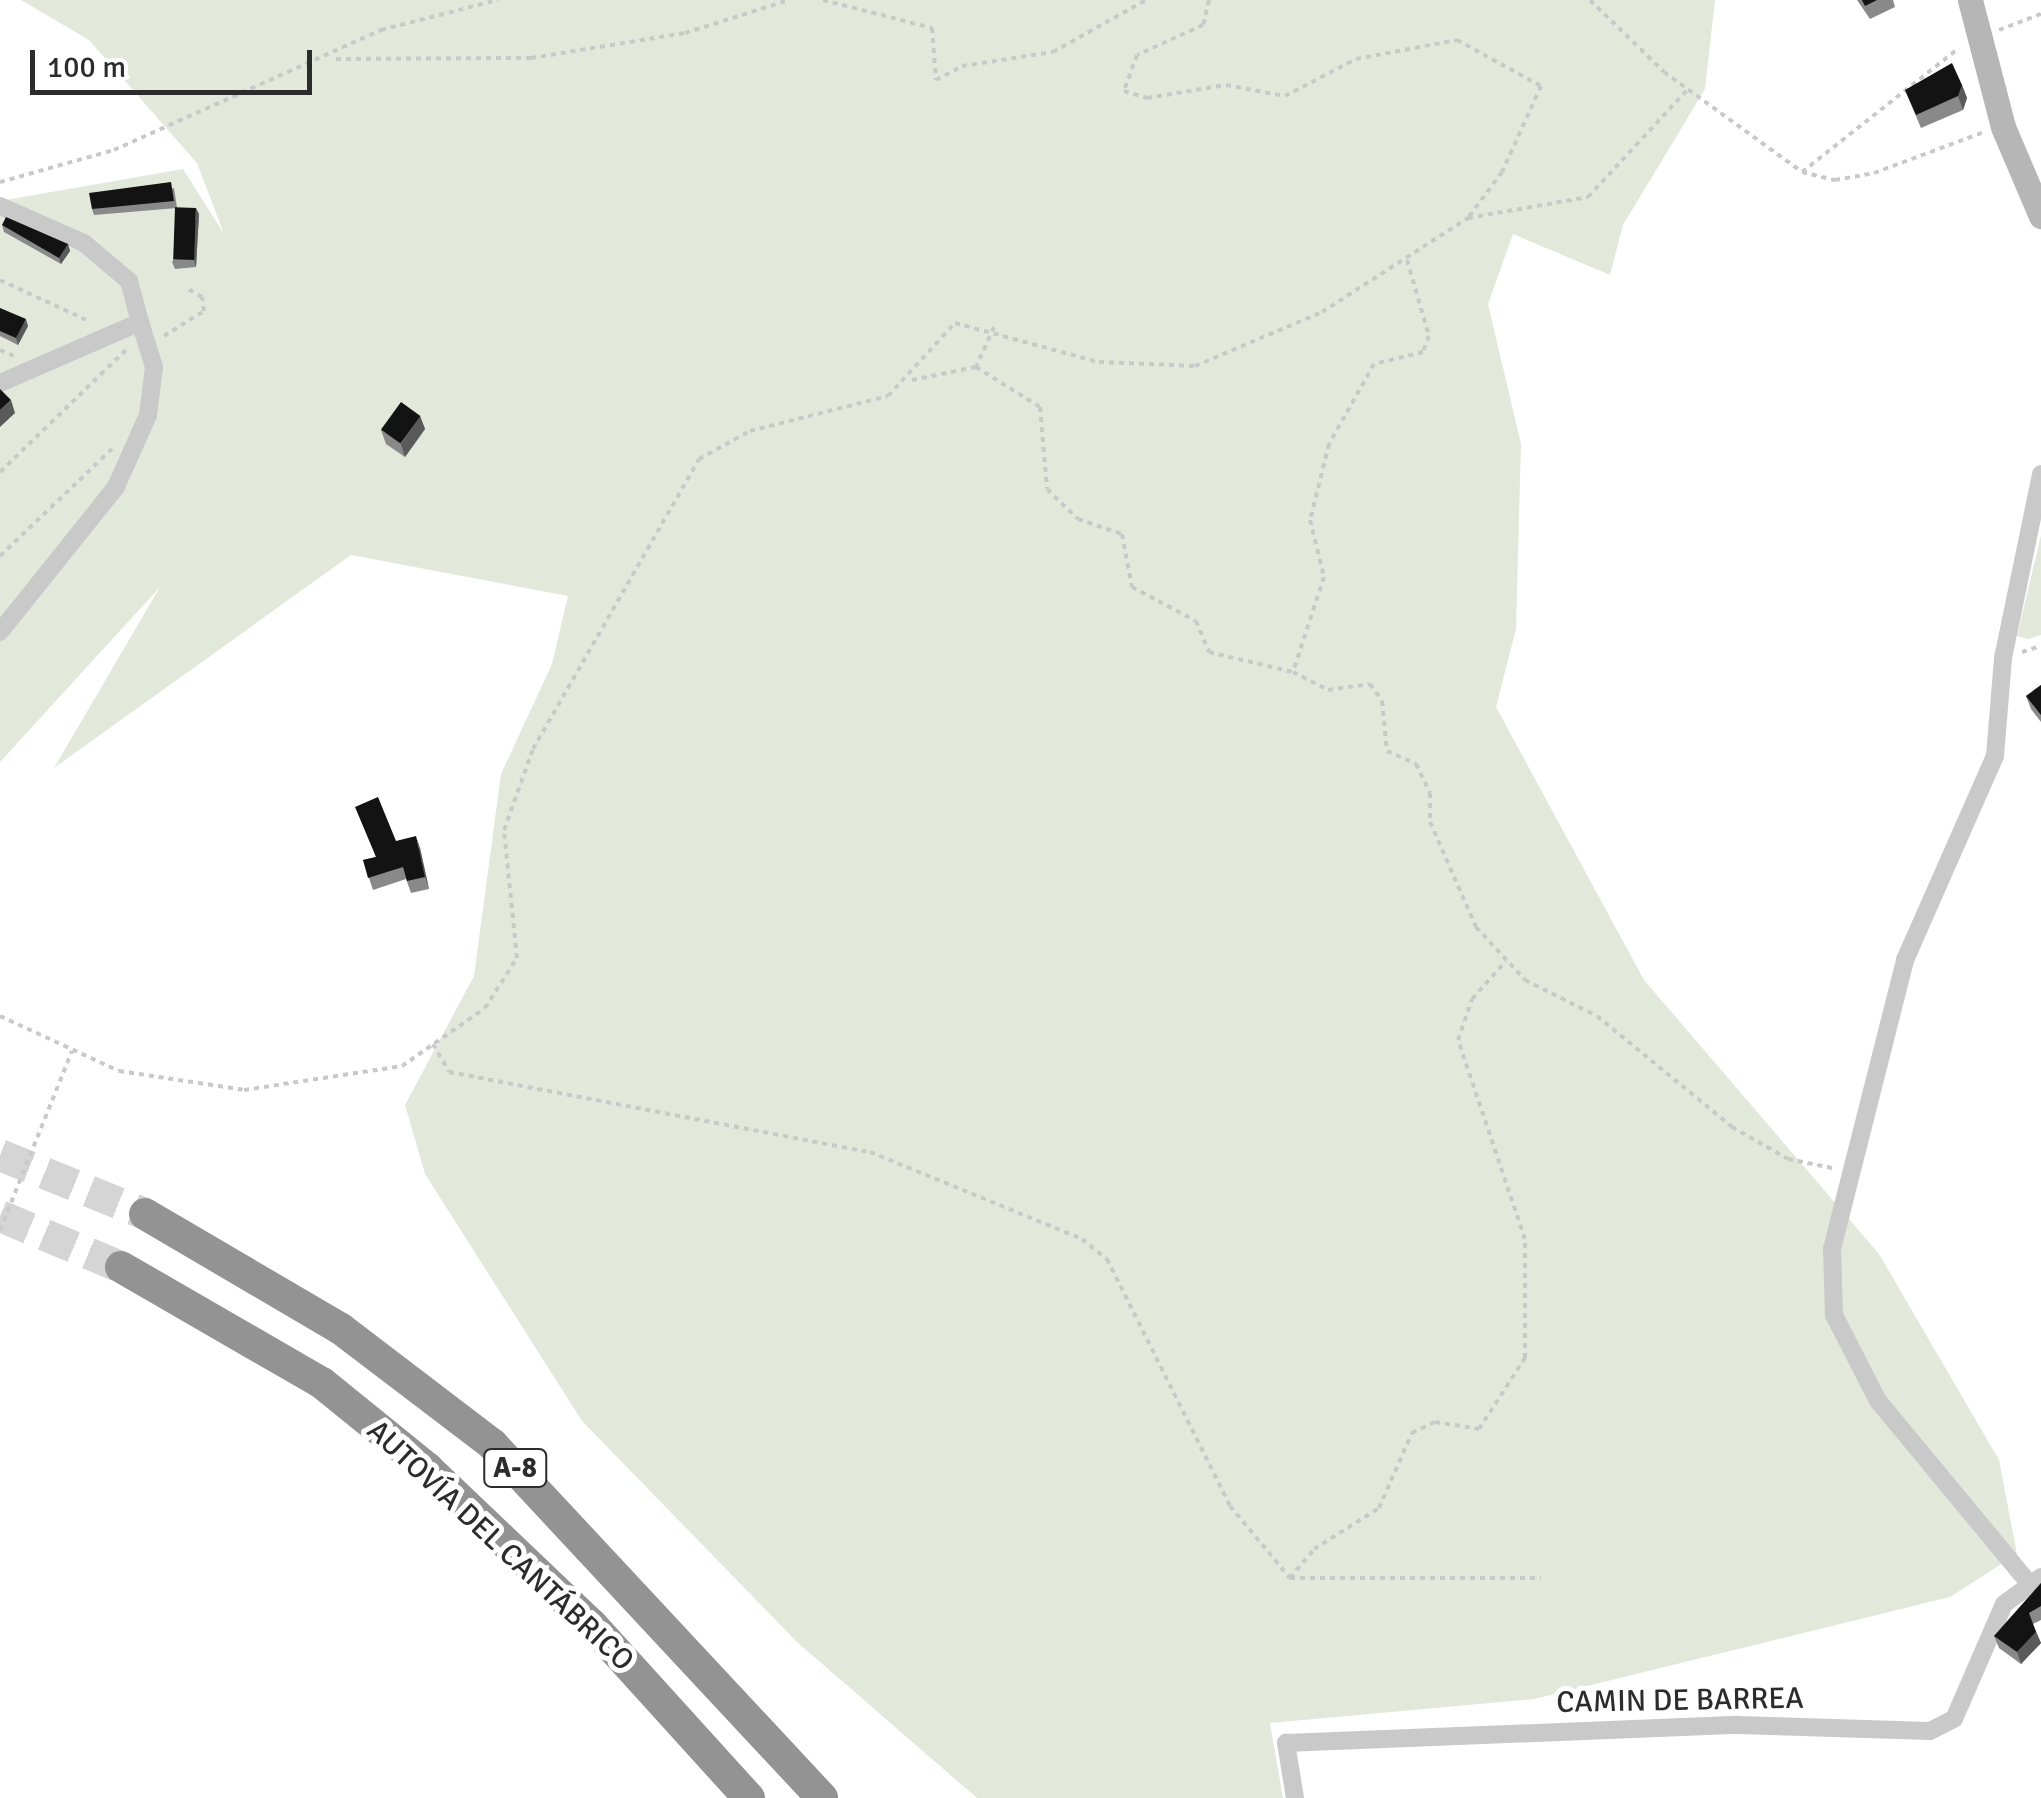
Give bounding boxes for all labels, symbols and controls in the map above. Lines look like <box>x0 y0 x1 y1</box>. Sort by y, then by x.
scale bar <box>35 30 318 92</box>
text: 100 m <box>47 49 126 86</box>
street label: AUTOVÍA DEL CANTÁBRICO <box>359 1413 641 1679</box>
road number: A-8 <box>482 1445 548 1491</box>
street label: CAMIN DE BARREA <box>1556 1681 1804 1721</box>

